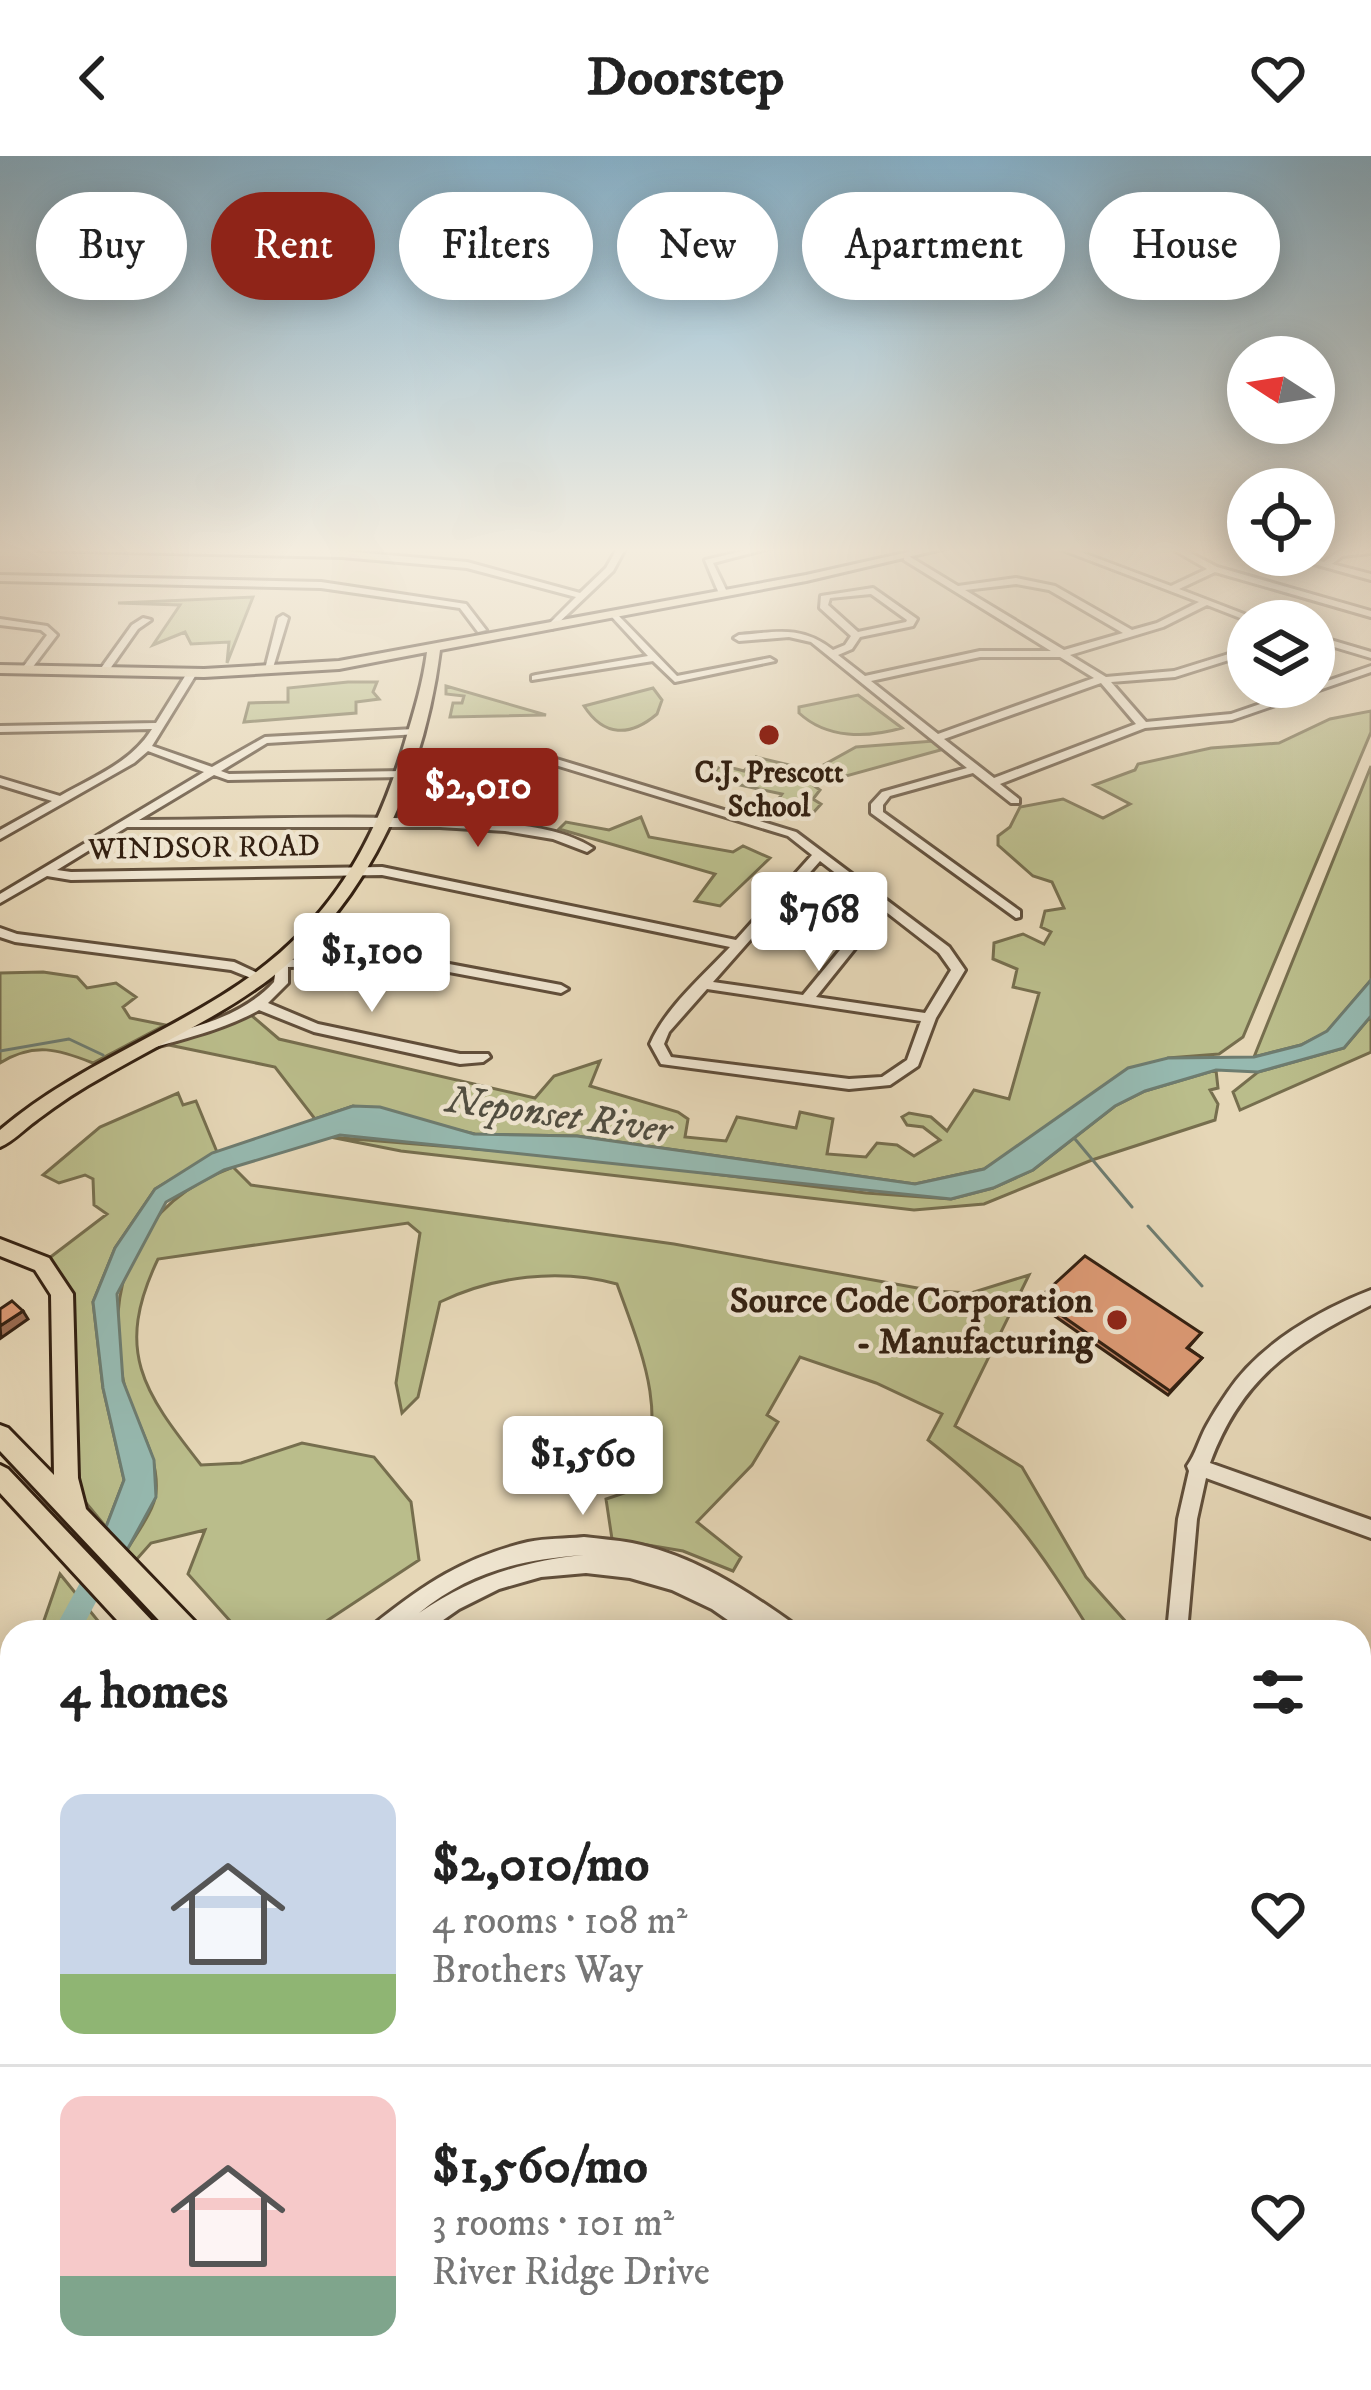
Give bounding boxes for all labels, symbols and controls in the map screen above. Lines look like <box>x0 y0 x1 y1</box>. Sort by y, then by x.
icon: back <box>60 45 126 111</box>
text: Doorstep <box>587 45 784 112</box>
icon: heart <box>1245 45 1311 111</box>
chip: Buy <box>36 192 187 300</box>
chip: Rent <box>211 192 375 300</box>
chip: Filters <box>399 192 593 300</box>
chip: New <box>617 192 778 300</box>
chip: Apartment <box>802 192 1065 300</box>
chip: House <box>1089 192 1280 300</box>
north arrow <box>1227 336 1335 444</box>
map controls <box>1227 336 1335 708</box>
button: locate <box>1227 468 1335 576</box>
button: layers <box>1227 600 1335 708</box>
marker: C.J. Prescott School <box>756 722 782 748</box>
pin: $2,010 <box>380 748 576 850</box>
place label: C.J. Prescott School <box>694 755 844 826</box>
text: $2,010 <box>424 762 532 811</box>
street label: WINDSOR ROAD <box>87 828 320 869</box>
pin: $768 <box>748 872 890 974</box>
text: $768 <box>778 886 860 935</box>
pin: $1,100 <box>274 913 470 1015</box>
text: $1,100 <box>321 927 423 976</box>
water label: Neponset River <box>441 1075 677 1156</box>
place label: Source Code Corporation - Manufacturing <box>730 1279 1094 1365</box>
marker: Source Code Corporation - Manufacturing <box>1104 1307 1130 1333</box>
pin: $1,560 <box>485 1416 681 1518</box>
text: $1,560 <box>530 1430 636 1479</box>
icon: filters <box>1245 1659 1311 1725</box>
text: 4 homes <box>60 1660 228 1724</box>
text: $2,010/mo <box>432 1833 649 1897</box>
icon: home <box>156 1842 300 1986</box>
icon: heart <box>1245 1881 1311 1947</box>
text: 4 rooms · 108 m² <box>432 1897 688 1946</box>
text: Brothers Way <box>432 1946 643 1995</box>
text: $1,560/mo <box>432 2135 648 2199</box>
icon: home <box>156 2144 300 2288</box>
icon: heart <box>1245 2183 1311 2249</box>
text: 3 rooms · 101 m² <box>432 2199 674 2248</box>
text: River Ridge Drive <box>432 2248 710 2297</box>

